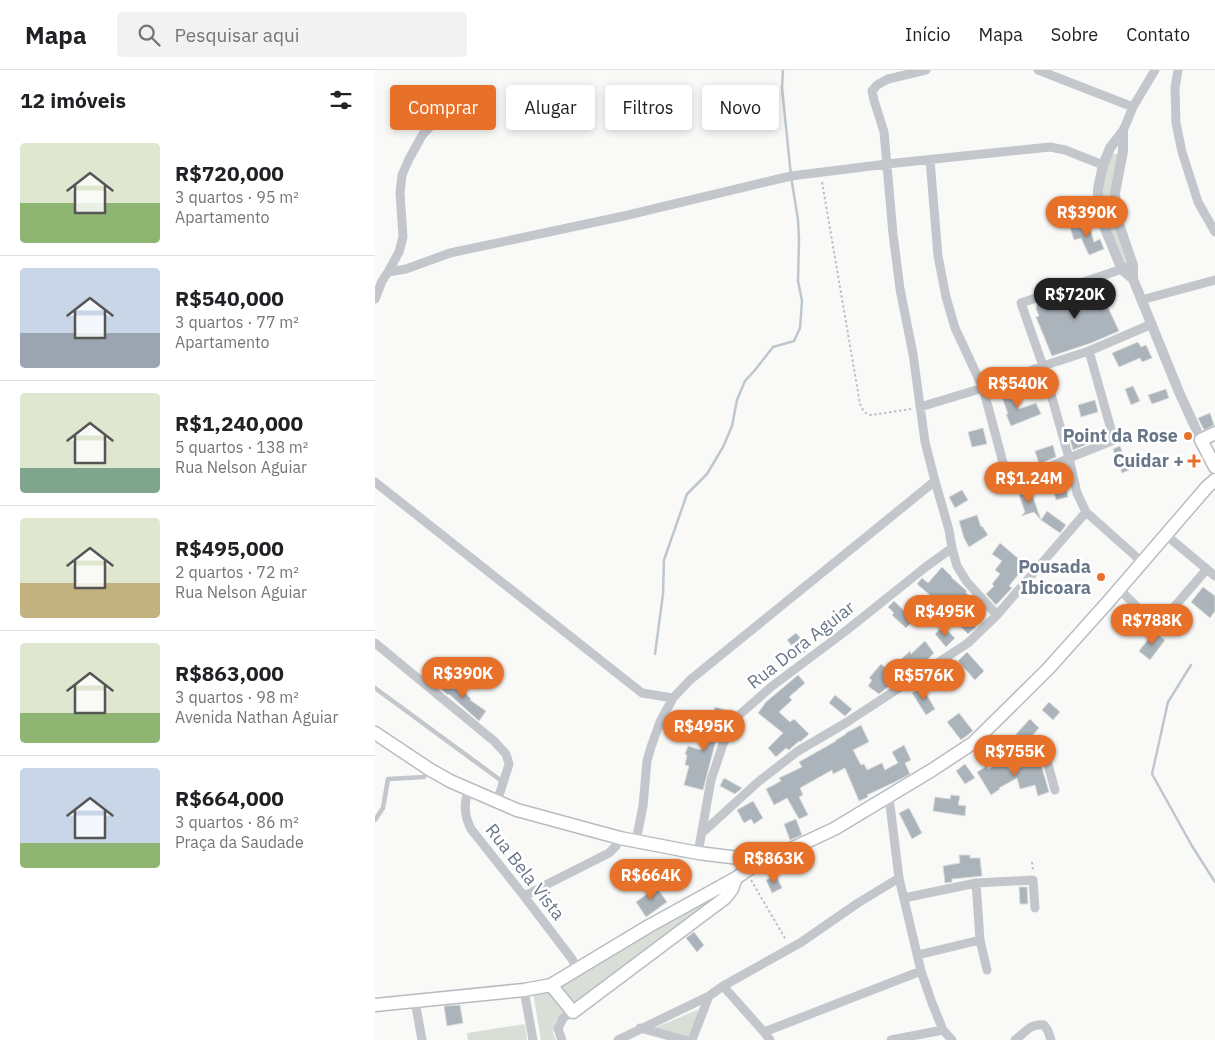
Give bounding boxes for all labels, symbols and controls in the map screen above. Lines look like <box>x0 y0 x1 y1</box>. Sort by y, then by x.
search box <box>117 12 467 57</box>
text: Mapa <box>25 19 87 51</box>
icon: search <box>135 21 163 49</box>
text: Pesquisar aqui <box>175 23 300 47</box>
text: Início <box>905 23 951 46</box>
text: Mapa <box>979 23 1023 46</box>
text: Sobre <box>1051 23 1098 46</box>
text: Contato <box>1126 23 1190 46</box>
chip: Comprar <box>390 85 496 130</box>
chip: Alugar <box>506 85 595 130</box>
chip: Filtros <box>605 85 692 130</box>
chip: Novo <box>702 85 779 130</box>
text: 12 imóveis <box>20 86 126 114</box>
icon: filters <box>327 86 355 114</box>
text: R$720,000 <box>175 159 284 187</box>
icon: home <box>60 163 120 223</box>
text: 3 quartos · 95 m² <box>175 187 299 207</box>
pin: R$390K <box>1046 196 1128 238</box>
text: R$390K <box>1057 202 1117 222</box>
text: Apartamento <box>175 207 270 227</box>
pin: R$720K <box>1034 278 1116 320</box>
text: R$540,000 <box>175 284 284 312</box>
text: R$720K <box>1045 284 1105 304</box>
icon: home <box>60 288 120 348</box>
text: 3 quartos · 77 m² <box>175 312 299 332</box>
text: Apartamento <box>175 332 270 352</box>
pin: R$540K <box>977 366 1059 409</box>
text: R$540K <box>988 373 1048 393</box>
text: R$1,240,000 <box>175 409 303 437</box>
icon: home <box>60 413 120 473</box>
place label: Point da Rose <box>1063 424 1178 447</box>
marker: Point da Rose <box>1182 430 1194 442</box>
text: 5 quartos · 138 m² <box>175 437 308 457</box>
place label: Cuidar + <box>1113 449 1184 472</box>
marker: Cuidar + <box>1188 455 1200 467</box>
text: Rua Nelson Aguiar <box>175 457 307 477</box>
pin: R$1.24M <box>983 462 1075 504</box>
text: R$1.24M <box>995 468 1063 488</box>
text: R$495,000 <box>175 534 284 562</box>
icon: home <box>60 538 120 598</box>
place label: Pousada Ibicoara <box>1018 555 1091 599</box>
text: 2 quartos · 72 m² <box>175 562 299 582</box>
marker: Pousada Ibicoara <box>1095 571 1107 583</box>
text: Rua Nelson Aguiar <box>175 582 307 602</box>
pin: R$495K <box>904 594 986 637</box>
street label: Rua Dora Aguiar <box>742 595 859 694</box>
text: R$495K <box>915 601 975 621</box>
pin: R$788K <box>1111 604 1193 646</box>
text: R$788K <box>1122 610 1182 630</box>
pin: R$390K <box>422 656 504 699</box>
pin: R$576K <box>883 658 965 701</box>
text: R$863,000 <box>175 659 284 687</box>
icon: home <box>60 663 120 723</box>
text: R$390K <box>433 663 493 683</box>
text: R$576K <box>894 665 954 685</box>
text: 3 quartos · 98 m² <box>175 687 299 707</box>
text: Avenida Nathan Aguiar <box>175 707 338 727</box>
pin: R$495K <box>663 710 745 752</box>
text: R$495K <box>674 716 734 736</box>
pin: R$755K <box>974 734 1056 777</box>
text: R$755K <box>985 741 1045 761</box>
text: R$664,000 <box>175 784 284 812</box>
icon: home <box>60 788 120 848</box>
text: 3 quartos · 86 m² <box>175 812 299 832</box>
street label: Rua Bela Vista <box>481 819 570 925</box>
text: Praça da Saudade <box>175 832 304 852</box>
pin: R$863K <box>733 842 815 884</box>
text: R$863K <box>744 848 804 868</box>
pin: R$664K <box>610 858 692 901</box>
text: R$664K <box>621 865 681 885</box>

